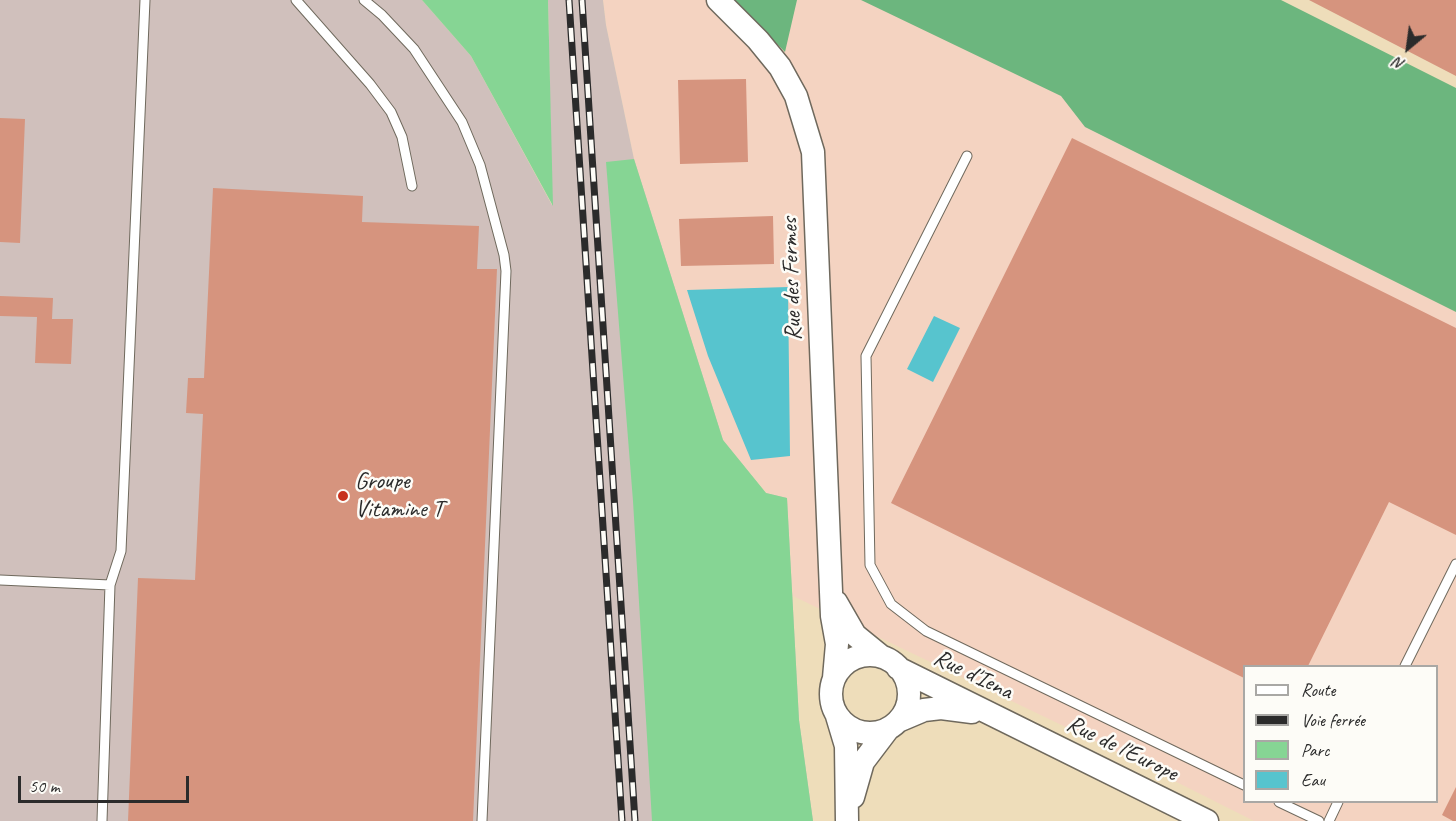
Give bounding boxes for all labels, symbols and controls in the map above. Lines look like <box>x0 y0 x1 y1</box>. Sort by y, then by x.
north arrow <box>1378 18 1438 78</box>
text: N <box>1390 53 1408 75</box>
street label: Rue des Fermes <box>775 217 809 341</box>
place label: Groupe Vitamine T <box>355 468 443 524</box>
marker: Groupe Vitamine T <box>336 489 350 503</box>
street label: Rue d'Iena <box>929 644 1017 706</box>
legend <box>1243 665 1438 803</box>
text: Route <box>1301 679 1335 701</box>
text: Voie ferrée <box>1301 709 1365 731</box>
street label: Rue de l'Europe <box>1062 710 1182 788</box>
text: Parc <box>1301 739 1329 761</box>
scale bar <box>21 764 192 802</box>
text: Eau <box>1301 769 1325 791</box>
text: 50 m <box>29 775 60 797</box>

